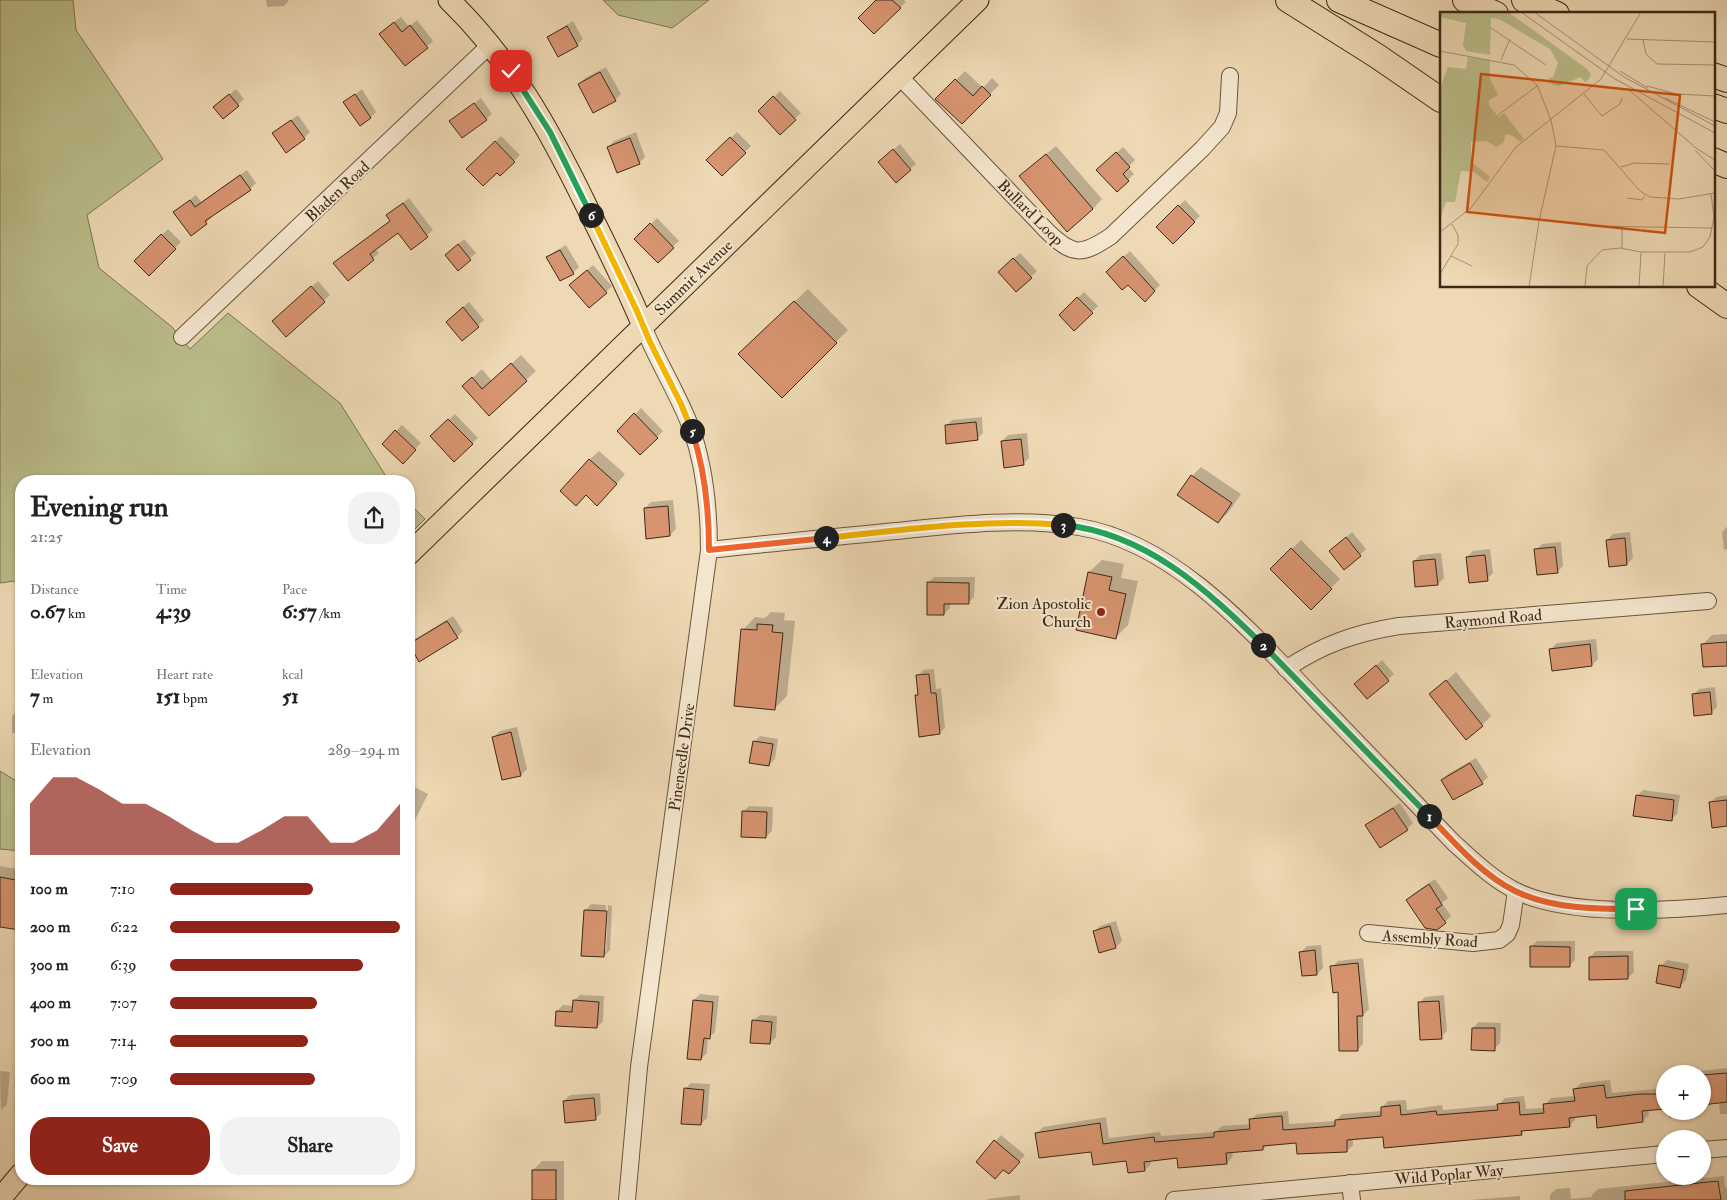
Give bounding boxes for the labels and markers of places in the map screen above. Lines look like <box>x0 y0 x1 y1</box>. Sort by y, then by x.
pin <box>490 50 532 92</box>
pin: 6 <box>578 202 604 228</box>
pin: 5 <box>680 418 704 444</box>
pin: 3 <box>1050 512 1076 538</box>
pin: 4 <box>814 526 838 550</box>
place label: Zion Apostolic Church <box>997 594 1092 632</box>
marker: Zion Apostolic Church <box>1095 606 1107 618</box>
pin: 2 <box>1250 632 1276 658</box>
pin: 1 <box>1416 804 1442 828</box>
pin <box>1615 888 1657 930</box>

